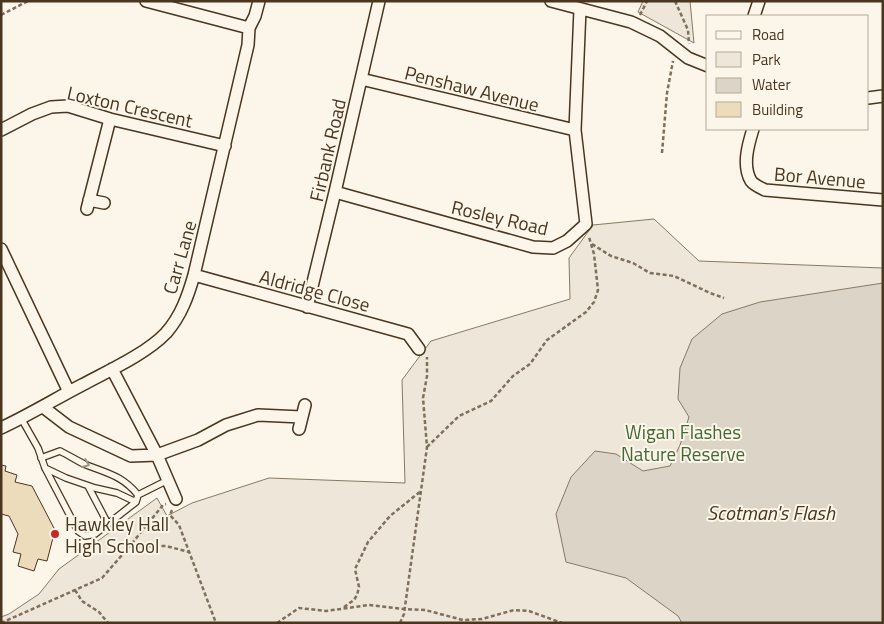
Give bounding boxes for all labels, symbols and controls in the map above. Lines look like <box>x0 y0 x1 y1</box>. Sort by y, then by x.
legend <box>706 15 869 130</box>
text: Road <box>752 23 784 46</box>
text: Park <box>752 48 781 71</box>
street label: Penshaw Avenue <box>402 57 542 119</box>
text: Water <box>752 73 791 96</box>
street label: Loxton Crescent <box>64 77 196 135</box>
street label: Firbank Road <box>301 96 353 204</box>
text: Building <box>752 98 803 121</box>
street label: Bor Avenue <box>773 159 867 195</box>
street label: Rosley Road <box>449 192 551 242</box>
street label: Carr Lane <box>155 217 203 297</box>
street label: Aldridge Close <box>257 261 373 319</box>
park label: Wigan Flashes Nature Reserve <box>621 417 745 468</box>
one-way arrow <box>81 457 90 468</box>
water label: Scotman's Flash <box>707 497 836 528</box>
place label: Hawkley Hall High School <box>65 509 169 560</box>
marker: Hawkley Hall High School <box>49 528 61 540</box>

